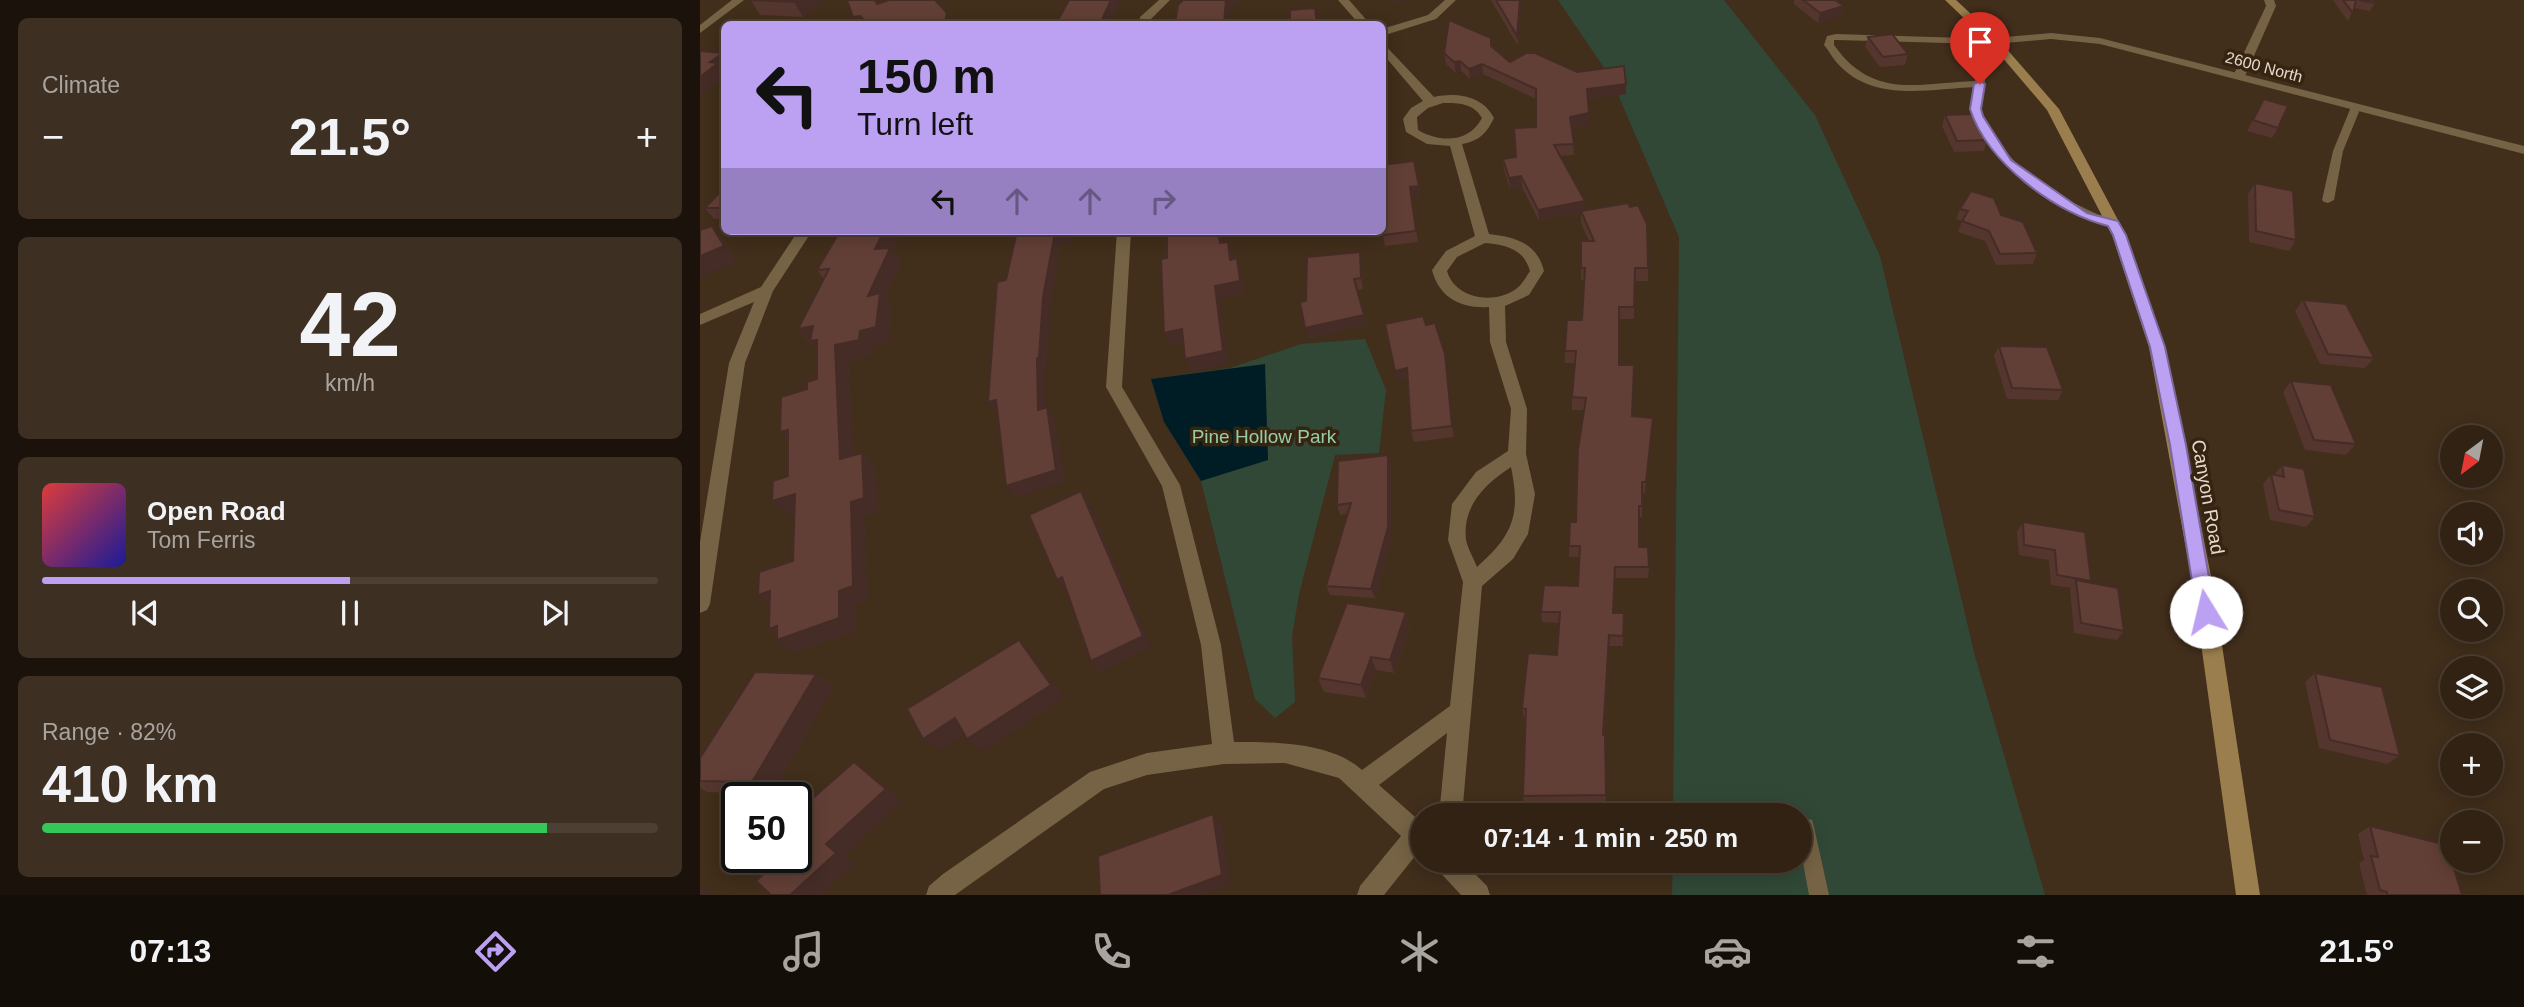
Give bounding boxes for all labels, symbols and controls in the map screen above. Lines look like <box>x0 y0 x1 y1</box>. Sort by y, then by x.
pin <box>1950 12.0 2010 84</box>
icon: arrive <box>1961 23 1999 61</box>
icon: left <box>742 49 833 140</box>
text: 150 m <box>857 49 996 103</box>
street label: 2600 North <box>2224 49 2304 85</box>
text: Climate <box>42 72 120 98</box>
text: Turn left <box>857 106 973 142</box>
text: 21.5° <box>289 108 411 166</box>
text: − <box>42 116 64 158</box>
text: + <box>636 116 658 158</box>
icon: left <box>925 182 963 220</box>
icon: ahead <box>998 182 1036 220</box>
icon: ahead <box>1071 182 1109 220</box>
icon: right <box>1144 182 1182 220</box>
text: 42 <box>299 274 401 375</box>
text: km/h <box>325 370 375 396</box>
north arrow <box>2440 425 2502 488</box>
map controls <box>2440 425 2503 873</box>
park label: Pine Hollow Park <box>1192 426 1337 447</box>
street label: Canyon Road <box>2188 438 2228 556</box>
text: Open Road <box>147 496 286 526</box>
button: sound <box>2440 502 2503 565</box>
text: Tom Ferris <box>147 527 256 553</box>
position arrow <box>2169 575 2243 649</box>
button: search <box>2440 579 2503 642</box>
icon: previous <box>126 594 164 632</box>
icon: pause <box>331 594 369 632</box>
icon: next <box>536 594 574 632</box>
button: layers <box>2440 656 2503 719</box>
text: Range · 82% <box>42 719 176 745</box>
button: + <box>2440 733 2503 796</box>
text: 410 km <box>42 755 218 813</box>
speed limit sign: 50 <box>721 782 812 873</box>
button: − <box>2440 810 2503 873</box>
text: 07:14 · 1 min · 250 m <box>1484 823 1738 853</box>
icon: directions <box>471 927 520 976</box>
icon: music <box>779 927 828 976</box>
icon: phone <box>1087 927 1136 976</box>
icon: climate <box>1395 927 1444 976</box>
icon: car <box>1703 927 1752 976</box>
icon: filters <box>2011 927 2060 976</box>
text: 07:13 <box>130 933 211 969</box>
text: 21.5° <box>2319 933 2394 969</box>

